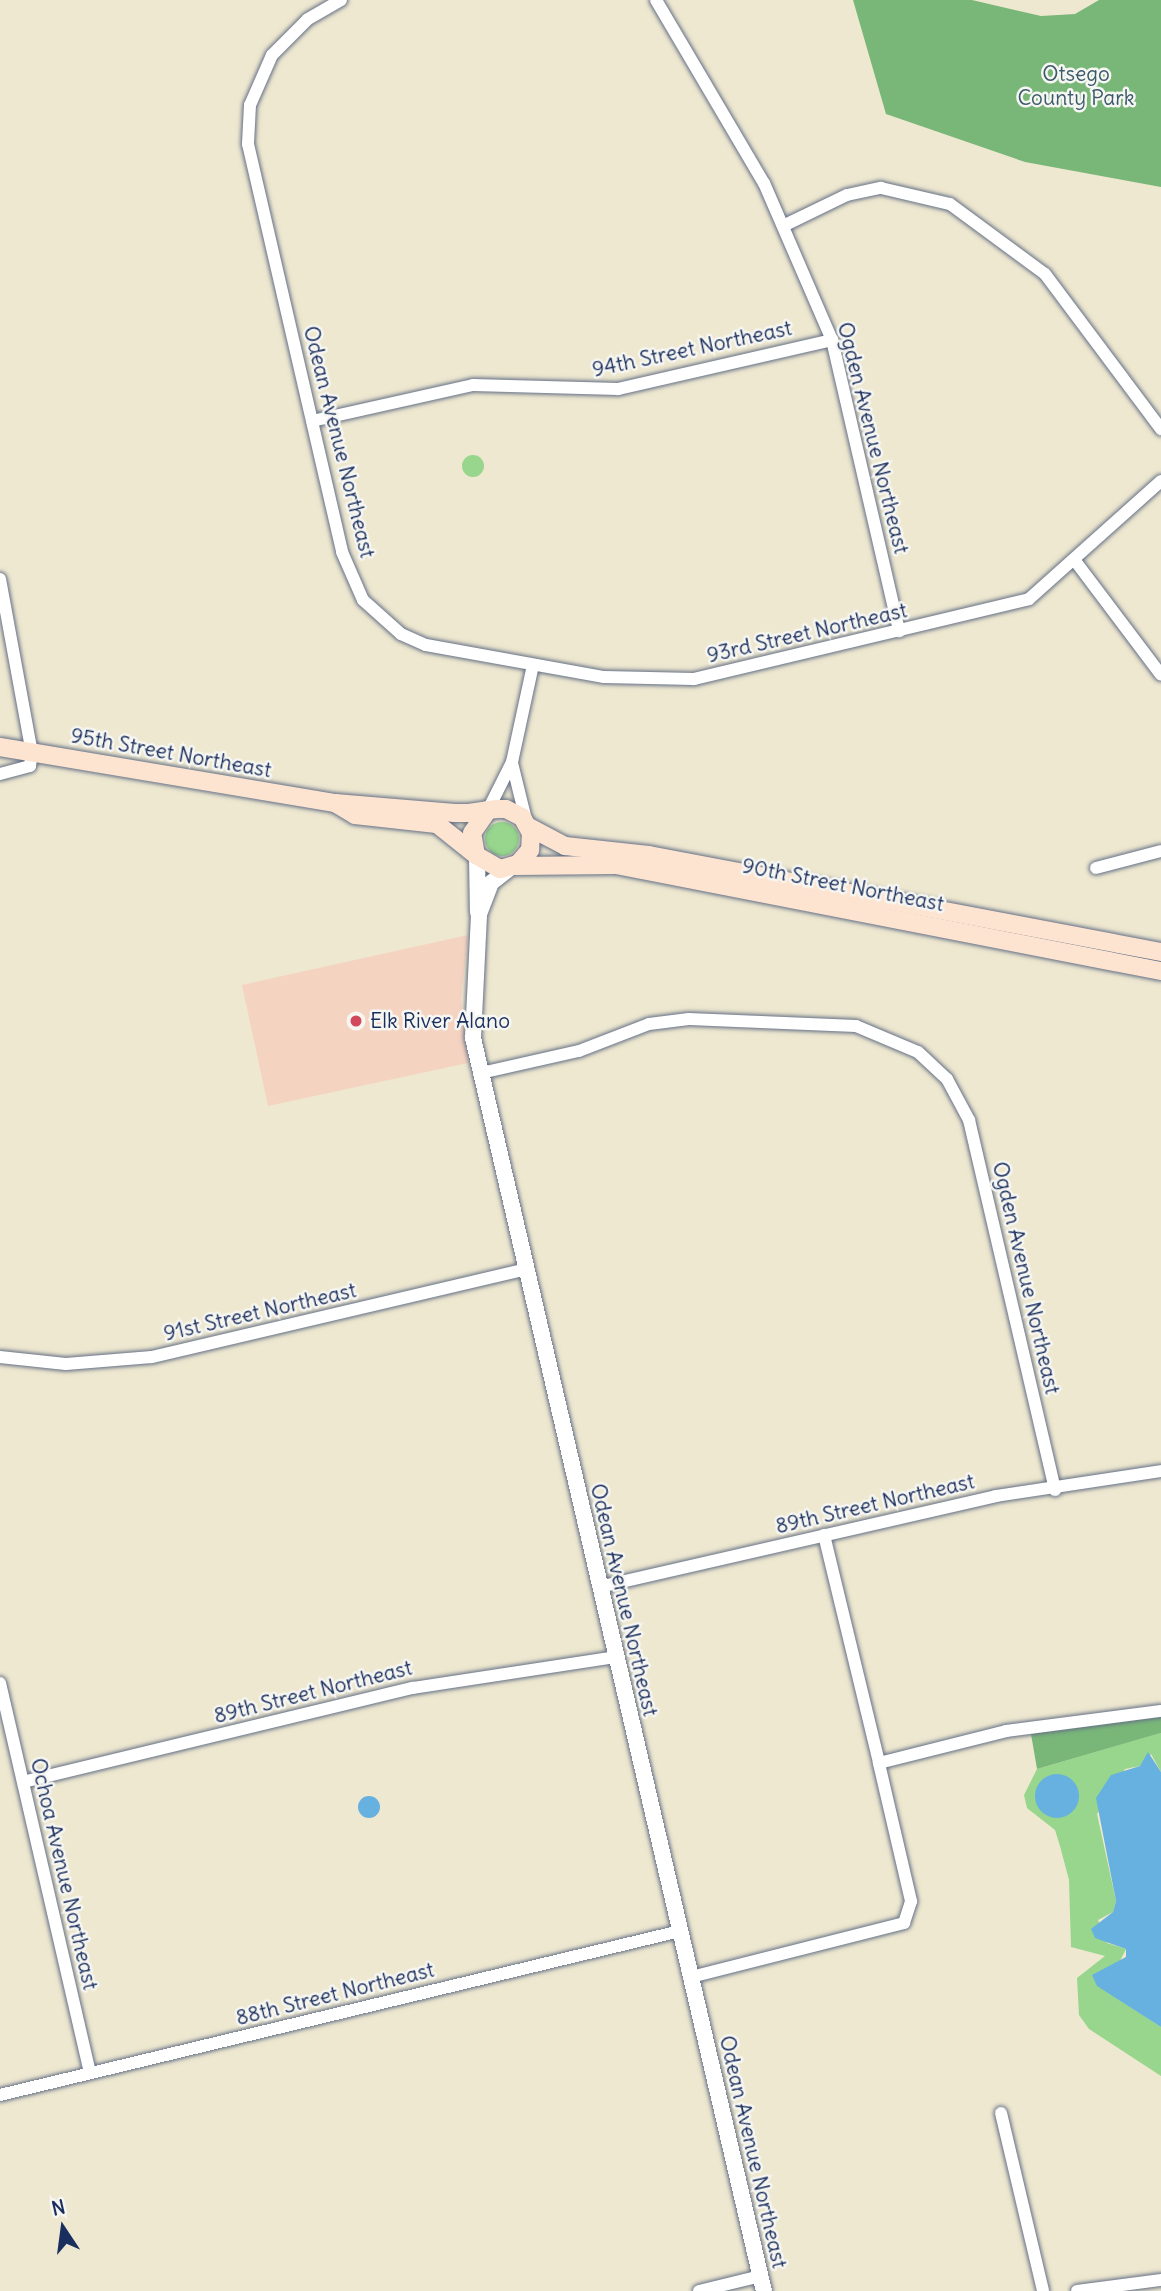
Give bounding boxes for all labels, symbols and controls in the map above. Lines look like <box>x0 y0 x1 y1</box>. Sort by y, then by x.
park label: Otsego County Park <box>1017 61 1135 111</box>
street label: 94th Street Northeast <box>590 316 794 382</box>
street label: Ogden Avenue Northeast <box>832 320 914 556</box>
street label: Odean Avenue Northeast <box>298 323 380 561</box>
street label: 93rd Street Northeast <box>705 598 909 668</box>
street label: 95th Street Northeast <box>69 723 273 783</box>
street label: 90th Street Northeast <box>740 853 946 917</box>
place label: Elk River Alano <box>370 1008 510 1034</box>
marker: Elk River Alano <box>348 1013 364 1029</box>
street label: Ogden Avenue Northeast <box>987 1159 1065 1397</box>
street label: 91st Street Northeast <box>161 1278 359 1346</box>
street label: 89th Street Northeast <box>773 1469 977 1539</box>
street label: Odean Avenue Northeast <box>585 1481 663 1719</box>
street label: 89th Street Northeast <box>211 1655 415 1729</box>
street label: Ochoa Avenue Northeast <box>25 1756 103 1992</box>
street label: 88th Street Northeast <box>233 1957 437 2031</box>
street label: Odean Avenue Northeast <box>714 2033 792 2271</box>
north arrow <box>28 2193 98 2263</box>
text: N <box>49 2194 67 2221</box>

